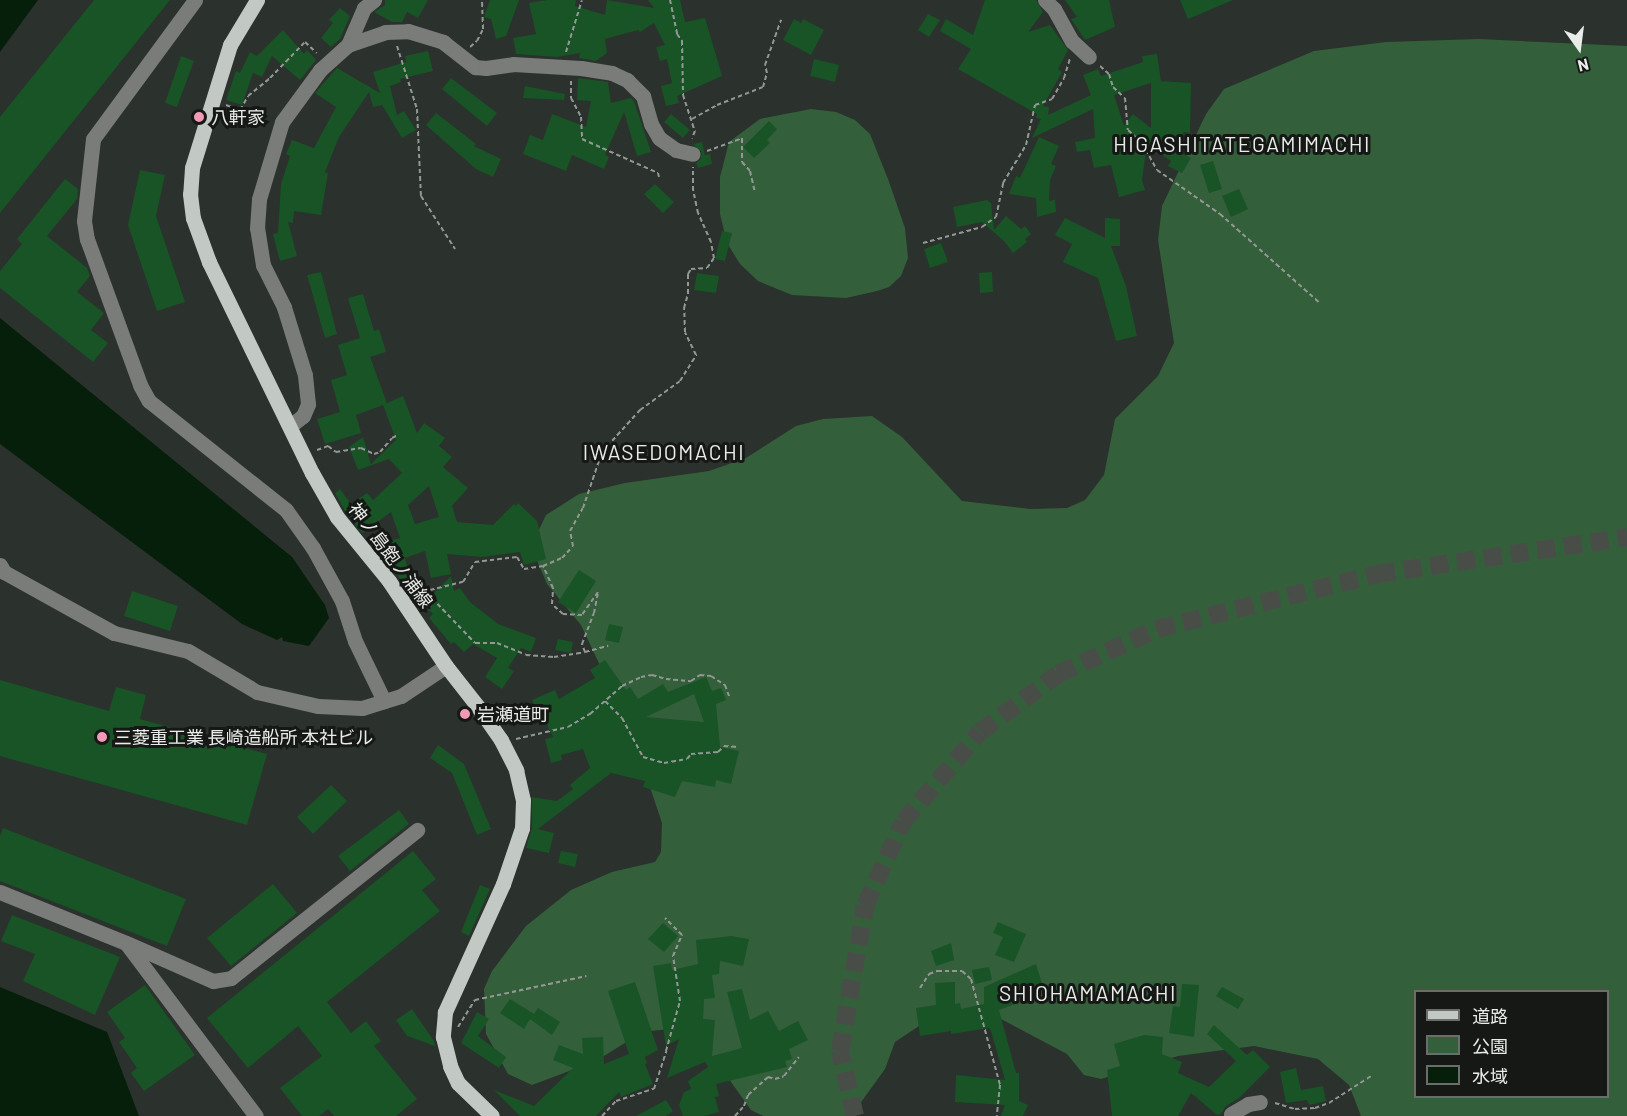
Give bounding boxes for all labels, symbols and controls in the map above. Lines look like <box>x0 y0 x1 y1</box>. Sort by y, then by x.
north arrow <box>1549 18 1609 78</box>
text: N <box>1576 55 1591 76</box>
place label: 八軒家 <box>211 106 265 128</box>
marker: 八軒家 <box>192 110 206 124</box>
district label: HIGASHITATEGAMIMACHI <box>1113 131 1371 157</box>
district label: IWASEDOMACHI <box>583 439 745 465</box>
street label: 神ノ島飽ノ浦線 <box>344 498 438 612</box>
place label: 岩瀬道町 <box>477 703 549 725</box>
marker: 岩瀬道町 <box>458 707 472 721</box>
place label: 三菱重工業 長崎造船所 本社ビル <box>114 726 373 748</box>
marker: 三菱重工業 長崎造船所 本社ビル <box>95 730 109 744</box>
district label: SHIOHAMAMACHI <box>999 980 1177 1006</box>
legend <box>1414 990 1609 1098</box>
text: 道路 <box>1472 1005 1508 1027</box>
text: 公園 <box>1472 1035 1508 1057</box>
text: 水域 <box>1472 1065 1508 1087</box>

